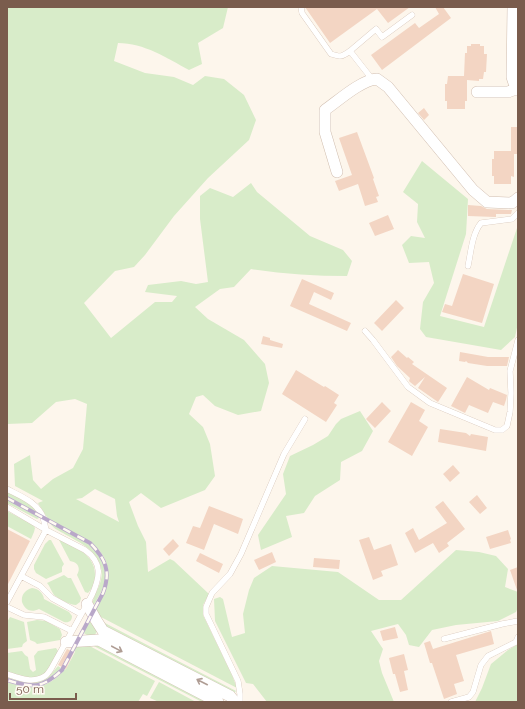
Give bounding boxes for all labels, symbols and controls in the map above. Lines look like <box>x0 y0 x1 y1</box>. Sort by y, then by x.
one-way arrow <box>111 646 123 653</box>
scale bar <box>10 675 76 701</box>
one-way arrow <box>197 678 209 685</box>
text: 50 m <box>16 682 44 696</box>

